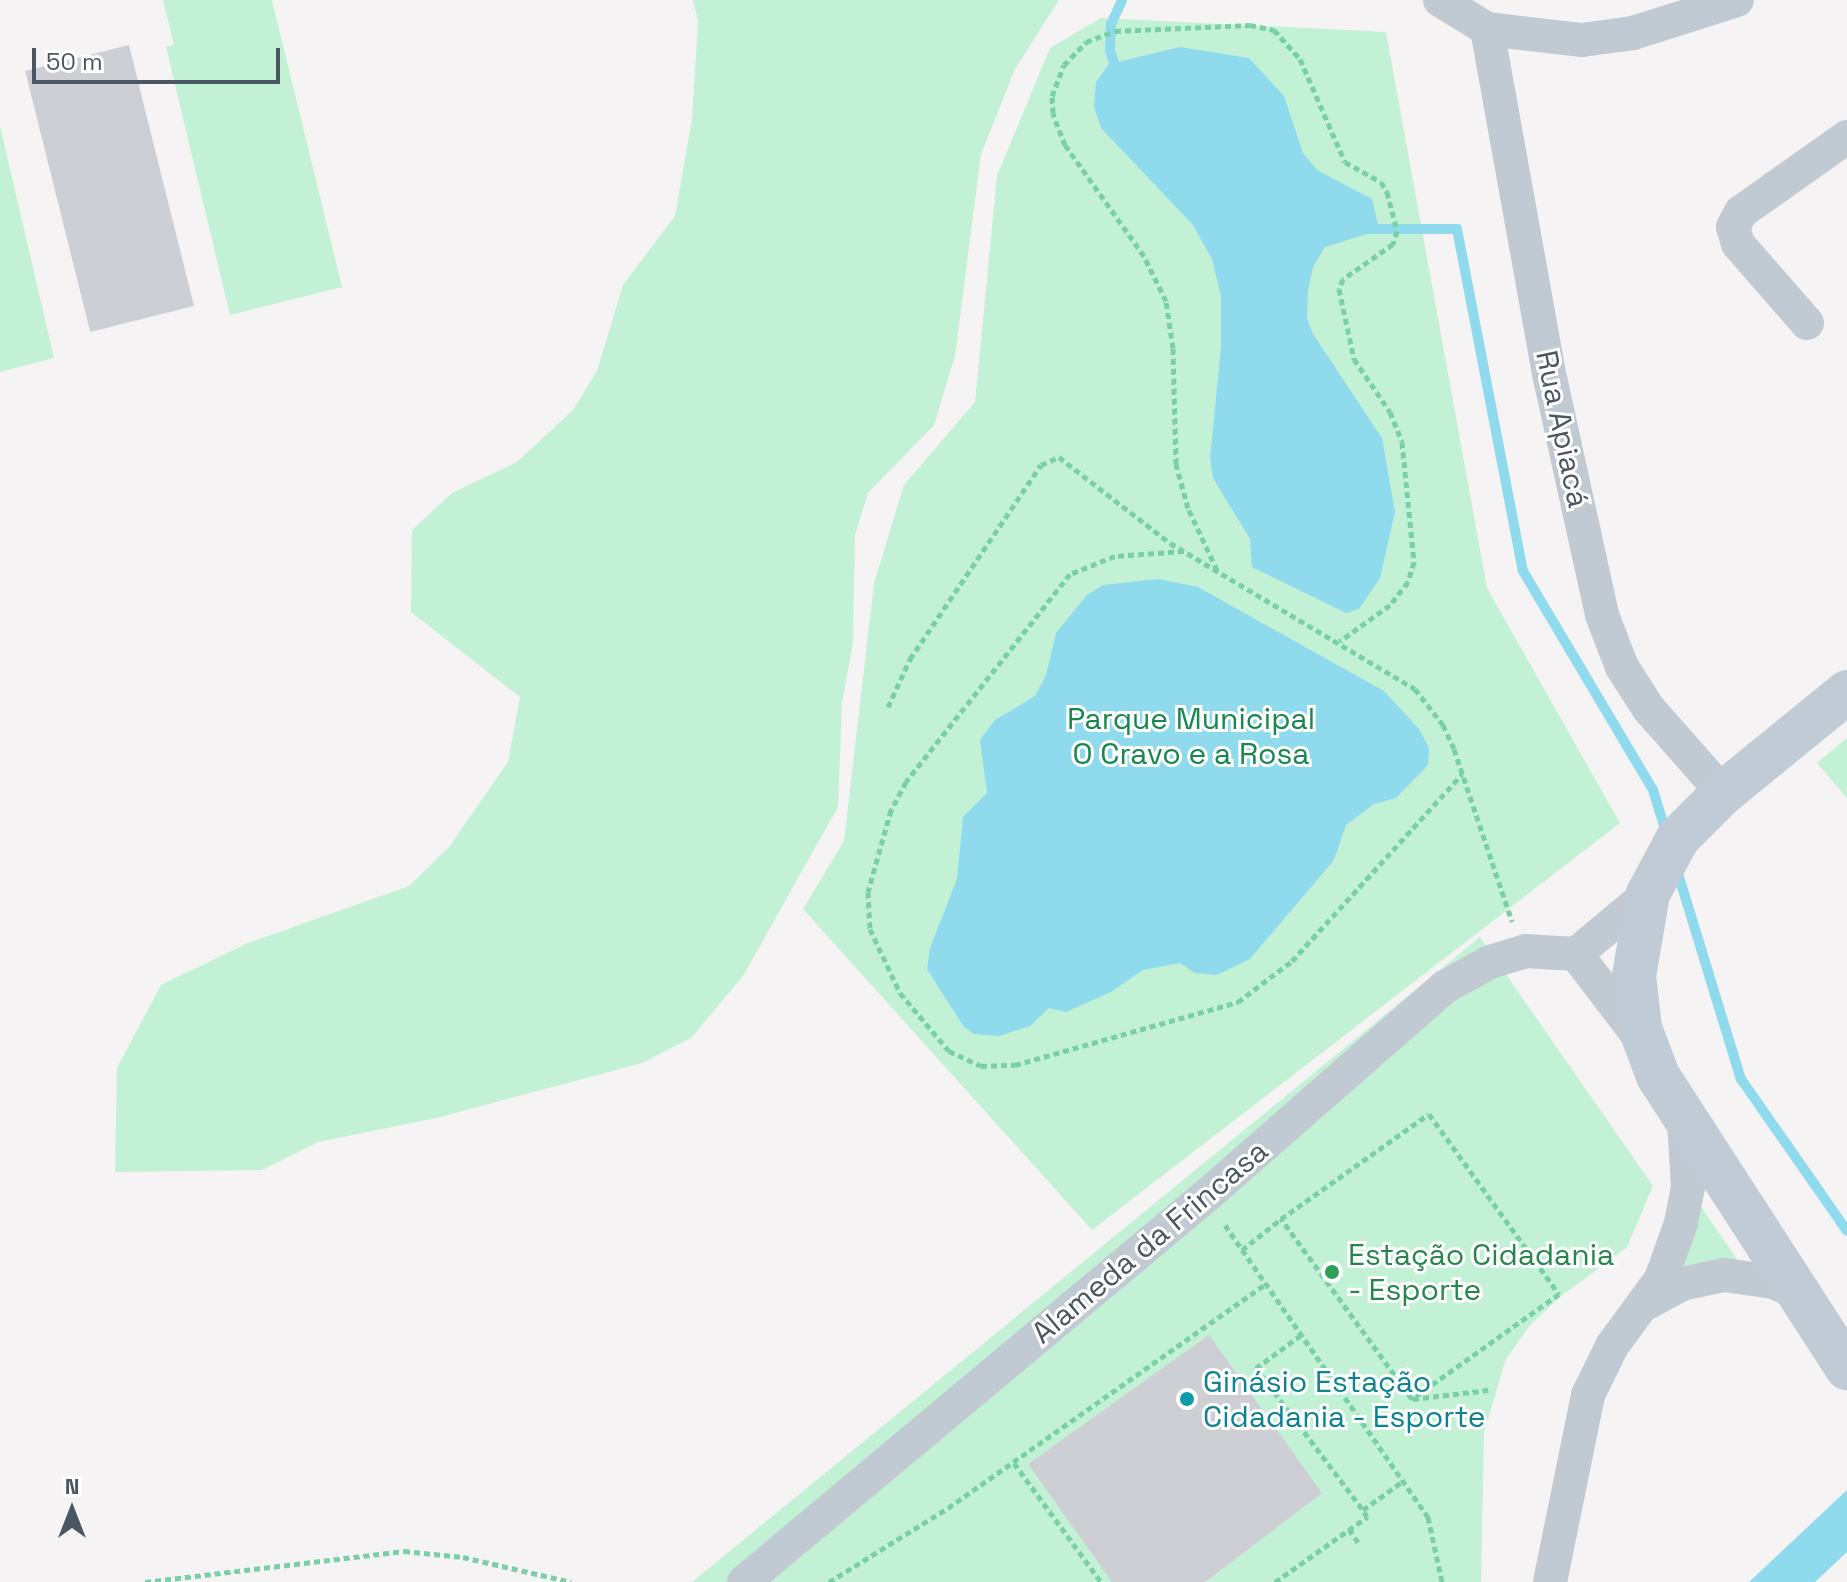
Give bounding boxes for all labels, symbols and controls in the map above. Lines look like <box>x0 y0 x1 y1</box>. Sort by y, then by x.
scale bar <box>36 32 284 82</box>
text: 50 m <box>46 46 103 77</box>
street label: Rua Apiacá <box>1528 347 1596 511</box>
park label: Parque Municipal O Cravo e a Rosa <box>1067 701 1315 772</box>
street label: Alameda da Frincasa <box>1025 1133 1275 1351</box>
place label: Estação Cidadania - Esporte <box>1348 1237 1614 1308</box>
marker: Estação Cidadania - Esporte <box>1323 1263 1341 1281</box>
place label: Ginásio Estação Cidadania - Esporte <box>1203 1364 1487 1434</box>
marker: Ginásio Estação Cidadania - Esporte <box>1178 1390 1196 1408</box>
north arrow <box>32 1470 112 1550</box>
text: N <box>65 1472 79 1500</box>

